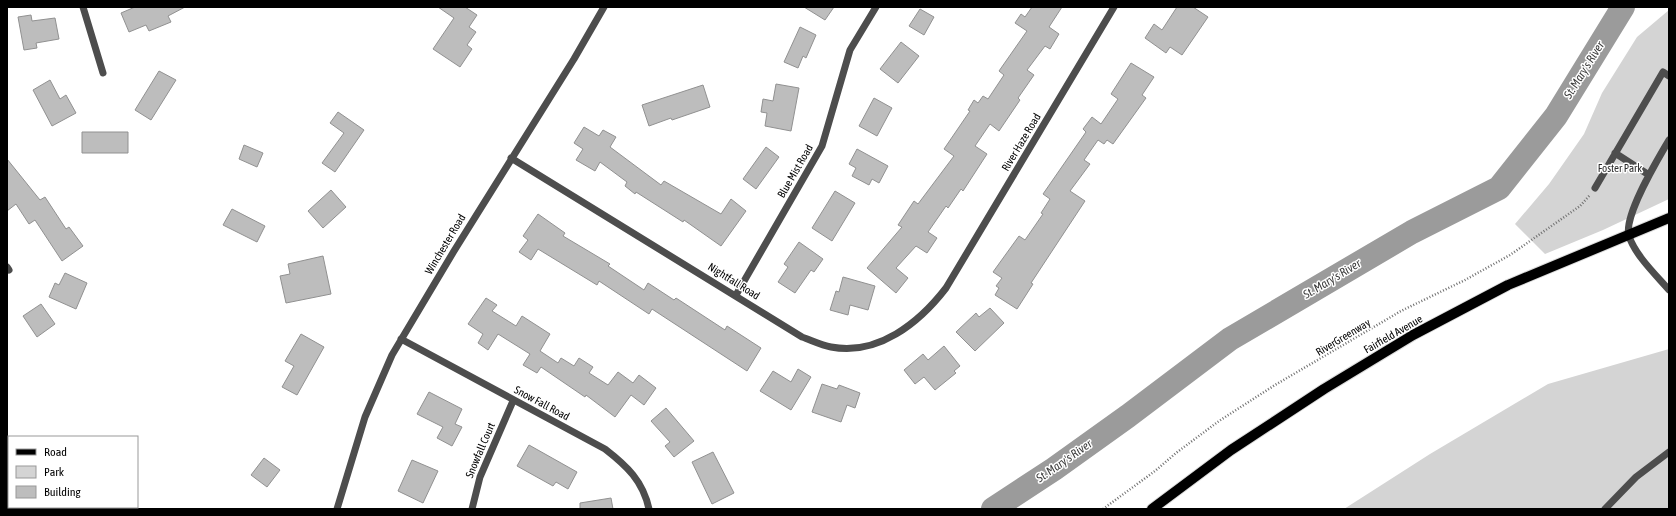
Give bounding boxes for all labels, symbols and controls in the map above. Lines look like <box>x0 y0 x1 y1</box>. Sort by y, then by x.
water label: St. Mary's River <box>1560 38 1607 102</box>
street label: River Haze Road <box>999 111 1043 173</box>
street label: Blue Mist Road <box>775 142 815 200</box>
park label: Foster Park <box>1598 162 1642 174</box>
street label: Winchester Road <box>422 212 468 276</box>
water label: St. Mary's River <box>1300 256 1364 302</box>
street label: Nightfall Road <box>706 260 762 302</box>
street label: Fairfield Avenue <box>1362 312 1424 356</box>
street label: RiverGreenway <box>1314 316 1373 358</box>
street label: Snow Fall Road <box>512 383 572 423</box>
street label: Snowfall Court <box>463 421 497 479</box>
legend <box>8 436 138 508</box>
water label: St. Mary's River <box>1033 436 1095 486</box>
text: Road <box>44 445 67 459</box>
text: Park <box>44 465 65 479</box>
text: Building <box>44 485 82 499</box>

